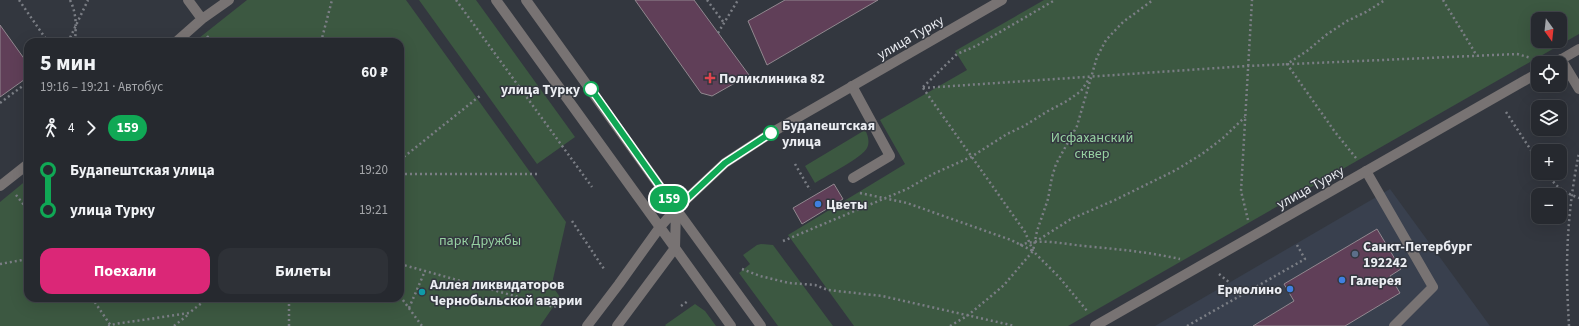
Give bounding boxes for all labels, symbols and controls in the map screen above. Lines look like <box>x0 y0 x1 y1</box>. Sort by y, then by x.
street label: улица Турку <box>873 10 948 65</box>
north arrow <box>1531 12 1567 48</box>
map controls <box>1531 12 1567 224</box>
text: 5 мин <box>40 47 96 79</box>
button: locate <box>1531 56 1567 92</box>
text: 60 ₽ <box>361 62 388 83</box>
place label: Поликлиника 82 <box>719 69 825 89</box>
marker: Поликлиника 82 <box>704 72 716 84</box>
text: 19:16 – 19:21 · Автобус <box>40 78 163 96</box>
place label: улица Турку <box>501 80 581 100</box>
marker: улица Турку <box>583 81 599 97</box>
button: layers <box>1531 100 1567 136</box>
place label: Будапештская улица <box>782 116 875 152</box>
icon: walk <box>40 117 62 139</box>
icon: forward <box>80 117 102 139</box>
text: 159 <box>116 118 139 138</box>
text: 4 <box>68 119 74 137</box>
marker: Будапештская улица <box>763 125 779 141</box>
park label: Исфаханский сквер <box>1051 128 1133 164</box>
button: + <box>1531 144 1567 180</box>
text: Будапештская улица <box>70 160 215 181</box>
text: 19:20 <box>359 161 388 179</box>
street label: улица Турку <box>1273 161 1348 215</box>
line badge: 159 <box>646 186 692 212</box>
button: − <box>1531 188 1567 224</box>
text: 159 <box>658 189 680 209</box>
place label: Цветы <box>826 195 867 215</box>
marker: Цветы <box>813 199 823 209</box>
text: улица Турку <box>70 200 155 221</box>
text: 19:21 <box>359 201 388 219</box>
park label: парк Дружбы <box>439 231 521 251</box>
place label: Санкт-Петербург 192242 <box>1363 237 1472 273</box>
button: Поехали <box>40 248 210 294</box>
button: Билеты <box>218 248 388 294</box>
marker: Санкт-Петербург 192242 <box>1350 249 1360 259</box>
place label: Галерея <box>1350 271 1402 291</box>
place label: Аллея ликвидаторов Чернобыльской аварии <box>429 275 583 311</box>
marker: Галерея <box>1337 275 1347 285</box>
place label: Ермолино <box>1217 280 1282 300</box>
marker: Ермолино <box>1285 284 1295 294</box>
marker: Аллея ликвидаторов Чернобыльской аварии <box>417 287 427 297</box>

